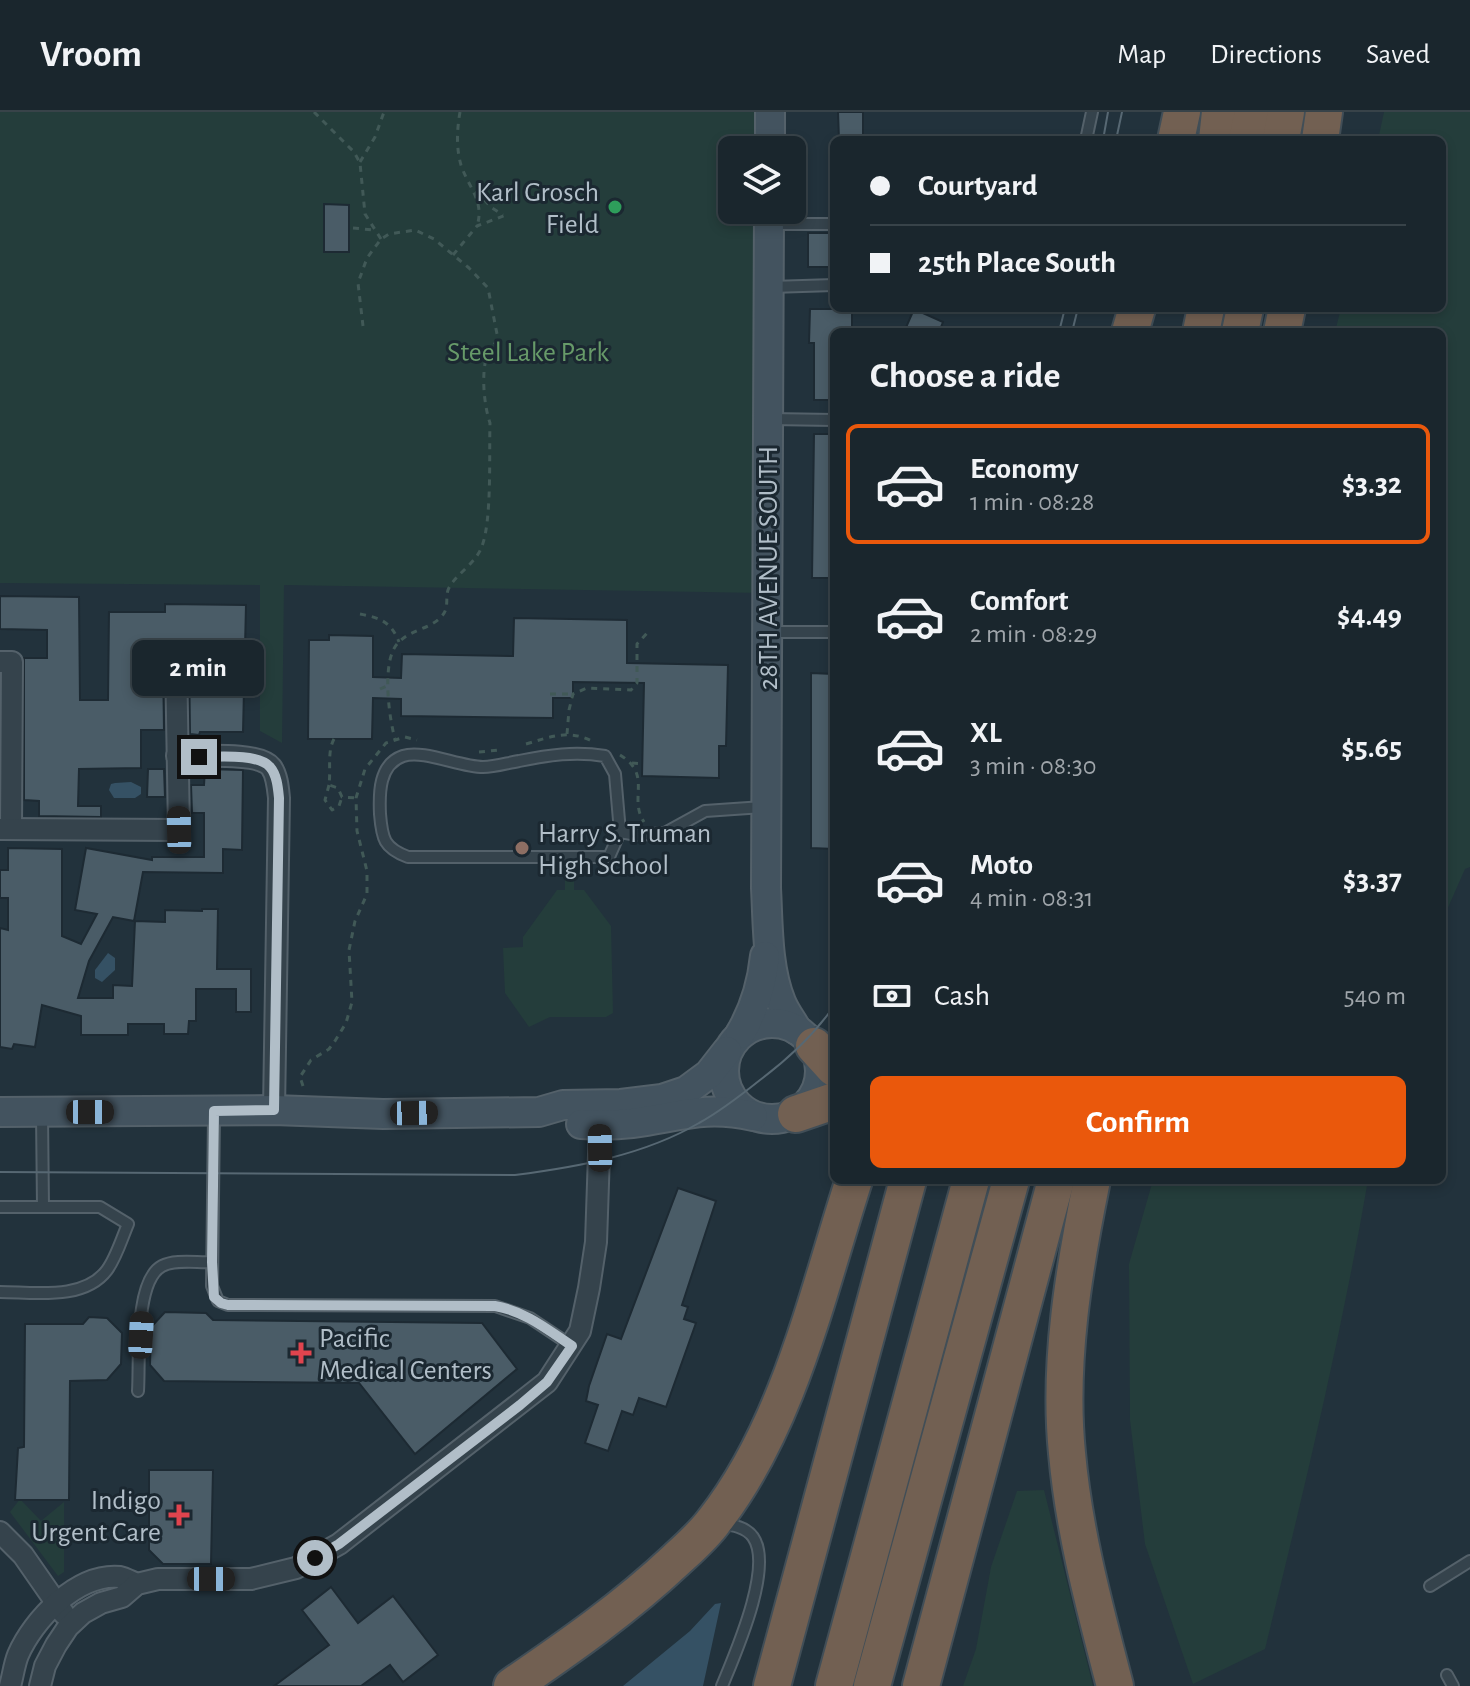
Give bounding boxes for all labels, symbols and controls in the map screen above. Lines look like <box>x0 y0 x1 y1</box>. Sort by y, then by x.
text: Vroom <box>40 36 142 74</box>
text: Map <box>1117 41 1166 69</box>
text: Directions <box>1210 41 1322 69</box>
text: Saved <box>1366 41 1430 69</box>
map controls <box>718 136 806 224</box>
button: layers <box>718 136 806 224</box>
text: Courtyard <box>918 171 1038 201</box>
place label: Karl Grosch Field <box>476 179 599 239</box>
marker: Karl Grosch Field <box>606 198 624 216</box>
text: 25th Place South <box>918 248 1116 278</box>
park label: Steel Lake Park <box>447 339 609 367</box>
text: Choose a ride <box>870 358 1060 394</box>
street label: 28TH AVENUE SOUTH <box>755 446 783 690</box>
icon: car <box>874 448 946 520</box>
text: Economy <box>970 454 1079 484</box>
text: $3.32 <box>1342 469 1402 499</box>
text: 1 min · 08:28 <box>970 489 1094 515</box>
icon: car <box>874 580 946 652</box>
text: Comfort <box>970 586 1069 616</box>
text: $4.49 <box>1337 601 1402 631</box>
text: 2 min · 08:29 <box>970 621 1097 647</box>
callout: 2 min <box>133 641 265 697</box>
text: 2 min <box>169 655 227 681</box>
icon: car <box>874 712 946 784</box>
text: XL <box>970 718 1002 748</box>
text: $5.65 <box>1341 733 1402 763</box>
route end <box>181 739 217 775</box>
text: 3 min · 08:30 <box>970 753 1097 779</box>
car <box>167 806 191 854</box>
place label: Harry S. Truman High School <box>538 820 711 880</box>
marker: Harry S. Truman High School <box>513 839 531 857</box>
icon: car <box>874 844 946 916</box>
text: Moto <box>970 850 1033 880</box>
text: $3.37 <box>1343 865 1402 895</box>
text: 4 min · 08:31 <box>970 885 1094 911</box>
icon: cash <box>870 974 914 1018</box>
text: Cash <box>934 981 990 1011</box>
text: 540 m <box>1344 983 1406 1009</box>
button: Confirm <box>870 1076 1406 1168</box>
car <box>66 1100 114 1124</box>
car <box>390 1101 438 1125</box>
car <box>588 1124 612 1172</box>
car <box>128 1310 154 1360</box>
place label: Pacific Medical Centers <box>319 1325 492 1385</box>
marker: Pacific Medical Centers <box>290 1342 312 1364</box>
place label: Indigo Urgent Care <box>31 1487 161 1547</box>
marker: Indigo Urgent Care <box>168 1504 190 1526</box>
route start <box>297 1540 333 1576</box>
car <box>187 1567 235 1591</box>

